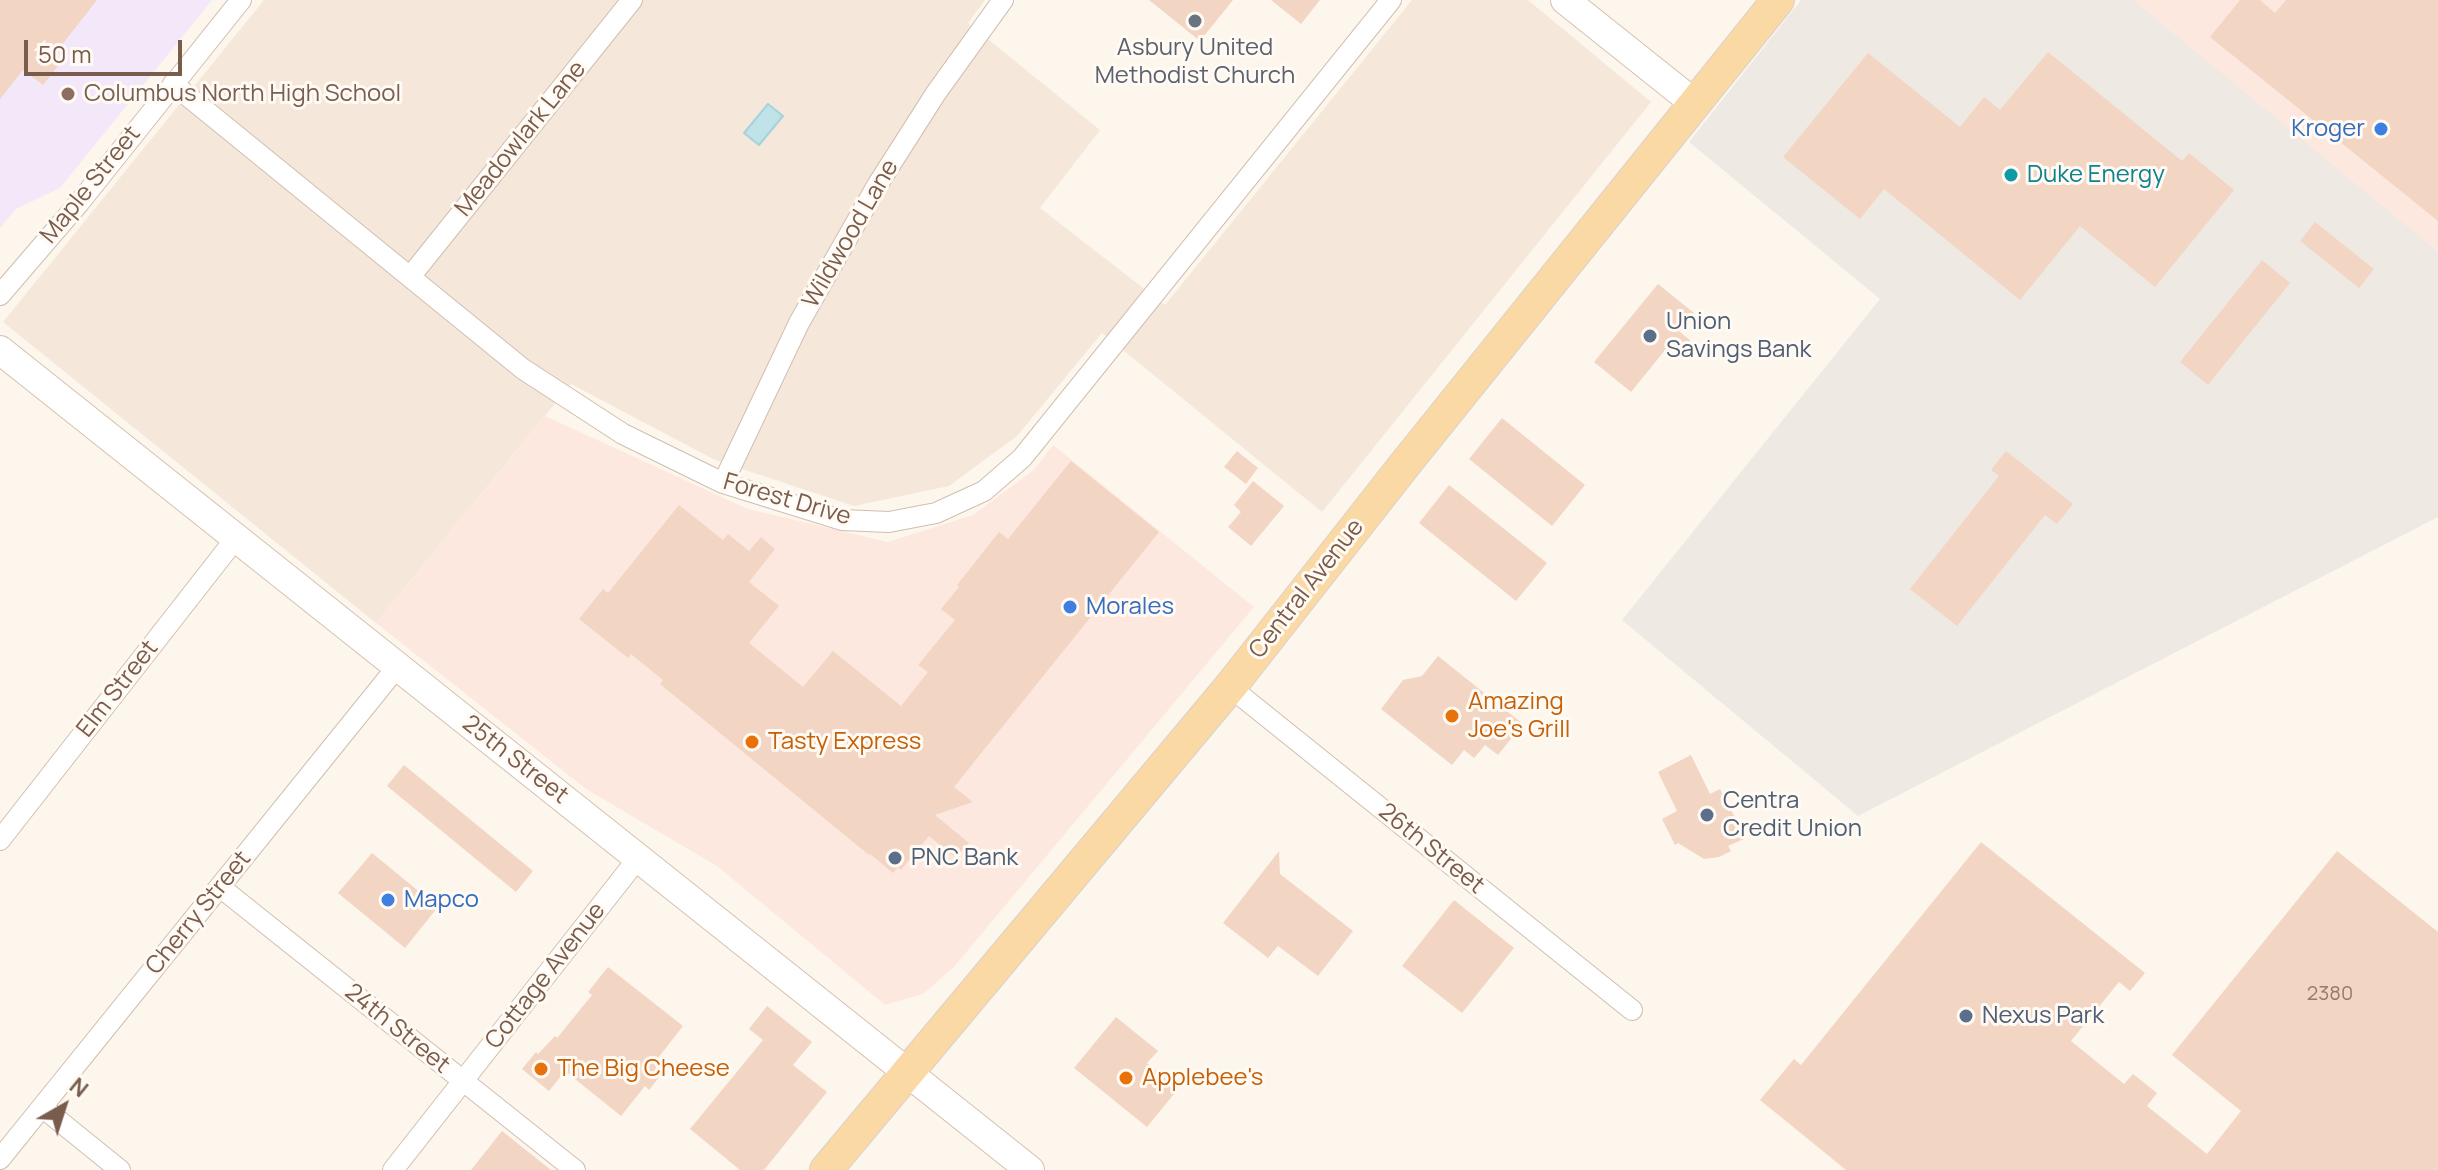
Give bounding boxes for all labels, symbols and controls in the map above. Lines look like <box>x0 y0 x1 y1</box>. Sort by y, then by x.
marker: Asbury United Methodist Church <box>1186 12 1204 30</box>
scale bar <box>28 24 186 74</box>
place label: Asbury United Methodist Church <box>1095 34 1295 90</box>
text: 50 m <box>38 37 92 70</box>
street label: Meadowlark Lane <box>449 55 593 223</box>
place label: Columbus North High School <box>84 80 401 108</box>
marker: Columbus North High School <box>59 85 77 103</box>
place label: Kroger <box>2291 115 2365 143</box>
marker: Kroger <box>2372 120 2390 138</box>
street label: Maple Street <box>35 121 147 249</box>
street label: Wildwood Lane <box>797 155 905 313</box>
place label: Duke Energy <box>2027 161 2165 189</box>
marker: Duke Energy <box>2002 166 2020 184</box>
place label: Union Savings Bank <box>1666 308 1812 364</box>
marker: Union Savings Bank <box>1641 327 1659 345</box>
street label: Forest Drive <box>720 468 854 532</box>
street label: Central Avenue <box>1244 514 1370 664</box>
place label: Morales <box>1086 593 1174 621</box>
marker: Morales <box>1061 598 1079 616</box>
street label: Elm Street <box>71 635 165 743</box>
place label: Amazing Joe's Grill <box>1468 688 1570 744</box>
marker: Amazing Joe's Grill <box>1443 707 1461 725</box>
street label: 25th Street <box>456 710 574 810</box>
place label: Tasty Express <box>768 728 921 756</box>
marker: Tasty Express <box>743 733 761 751</box>
place label: Centra Credit Union <box>1723 787 1862 843</box>
street label: 26th Street <box>1372 798 1490 900</box>
marker: Centra Credit Union <box>1698 806 1716 824</box>
place label: PNC Bank <box>911 844 1018 872</box>
street label: Cherry Street <box>140 845 258 981</box>
marker: PNC Bank <box>886 849 904 867</box>
place label: Mapco <box>404 886 479 914</box>
marker: Mapco <box>379 891 397 909</box>
street label: Cottage Avenue <box>480 897 612 1055</box>
street label: 24th Street <box>339 978 455 1080</box>
house number: 2380 <box>2307 982 2353 1006</box>
place label: Nexus Park <box>1982 1002 2104 1030</box>
marker: Nexus Park <box>1957 1007 1975 1025</box>
place label: The Big Cheese <box>557 1055 730 1083</box>
marker: The Big Cheese <box>532 1060 550 1078</box>
place label: Applebee's <box>1142 1064 1263 1092</box>
north arrow <box>24 1066 104 1146</box>
marker: Applebee's <box>1117 1069 1135 1087</box>
text: N <box>64 1071 95 1104</box>

